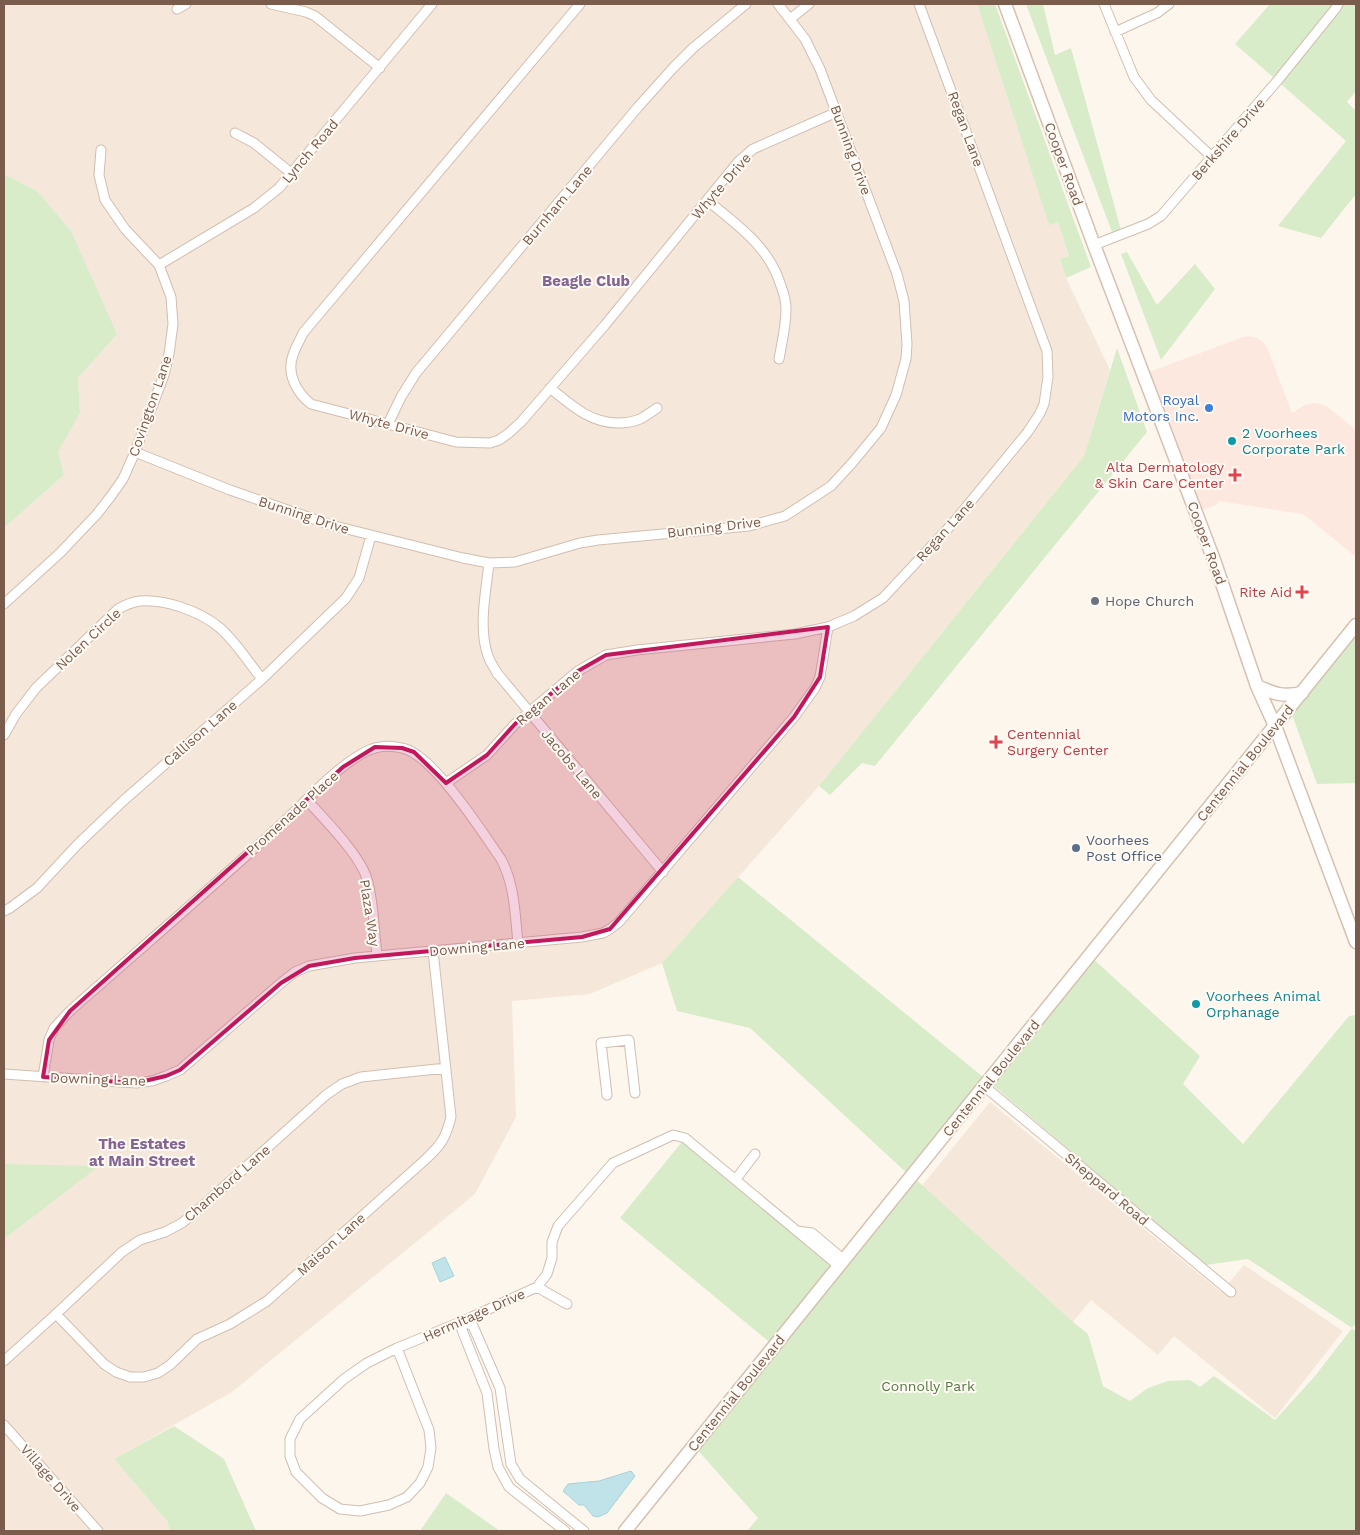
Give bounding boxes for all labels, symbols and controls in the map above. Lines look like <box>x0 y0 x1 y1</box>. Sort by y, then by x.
street label: Regan Lane <box>945 89 987 169</box>
street label: Berkshire Drive <box>1188 95 1268 183</box>
street label: Bunning Drive <box>827 103 875 197</box>
street label: Lynch Road <box>279 116 341 186</box>
street label: Cooper Road <box>1042 120 1086 208</box>
street label: Whyte Drive <box>688 150 754 222</box>
street label: Burnham Lane <box>519 162 595 248</box>
district label: Beagle Club <box>542 272 630 290</box>
street label: Covington Lane <box>125 353 175 459</box>
place label: Royal Motors Inc. <box>1123 392 1200 424</box>
marker: Royal Motors Inc. <box>1203 402 1215 414</box>
street label: Whyte Drive <box>347 406 431 442</box>
place label: 2 Voorhees Corporate Park <box>1242 425 1345 457</box>
marker: 2 Voorhees Corporate Park <box>1226 435 1238 447</box>
place label: Alta Dermatology & Skin Care Center <box>1095 459 1225 491</box>
marker: Alta Dermatology & Skin Care Center <box>1228 468 1242 482</box>
street label: Bunning Drive <box>257 493 351 537</box>
street label: Regan Lane <box>913 495 977 565</box>
street label: Cooper Road <box>1185 499 1229 587</box>
street label: Bunning Drive <box>666 513 762 541</box>
place label: Rite Aid <box>1239 584 1292 600</box>
marker: Rite Aid <box>1296 586 1308 598</box>
place label: Hope Church <box>1105 593 1194 609</box>
marker: Hope Church <box>1089 595 1101 607</box>
street label: Nolen Circle <box>52 605 124 673</box>
street label: Regan Lane <box>513 665 583 729</box>
street label: Callison Lane <box>160 697 240 769</box>
street label: Centennial Boulevard <box>1193 701 1297 825</box>
street label: Jacobs Lane <box>538 726 606 802</box>
place label: Centennial Surgery Center <box>1007 726 1109 758</box>
marker: Centennial Surgery Center <box>989 735 1003 749</box>
street label: Promenade Place <box>243 767 341 859</box>
place label: Voorhees Post Office <box>1086 832 1162 864</box>
marker: Voorhees Post Office <box>1070 842 1082 854</box>
street label: Plaza Way <box>357 878 383 949</box>
street label: Downing Lane <box>428 935 526 959</box>
place label: Voorhees Animal Orphanage <box>1206 988 1321 1020</box>
marker: Voorhees Animal Orphanage <box>1190 998 1202 1010</box>
street label: Centennial Boulevard <box>939 1016 1043 1140</box>
street label: Downing Lane <box>50 1069 146 1089</box>
district label: The Estates at Main Street <box>89 1135 195 1170</box>
street label: Chambord Lane <box>181 1141 273 1225</box>
street label: Sheppard Road <box>1062 1149 1152 1229</box>
street label: Maison Lane <box>294 1209 368 1279</box>
street label: Hermitage Drive <box>421 1285 527 1345</box>
street label: Centennial Boulevard <box>684 1331 788 1455</box>
park label: Connolly Park <box>881 1378 975 1394</box>
street label: Village Drive <box>17 1441 85 1515</box>

